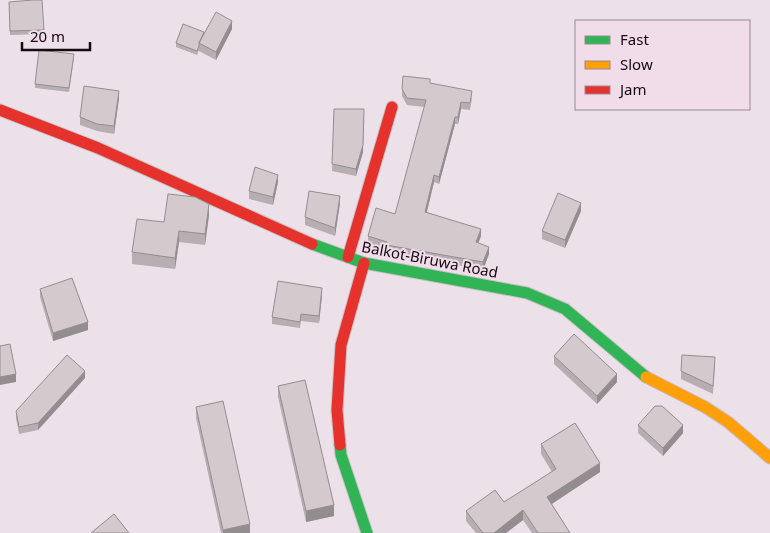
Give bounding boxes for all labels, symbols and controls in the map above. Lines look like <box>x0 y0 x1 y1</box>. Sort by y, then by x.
scale bar <box>22 20 90 52</box>
legend <box>575 20 750 110</box>
text: 20 m <box>30 26 65 46</box>
text: Fast <box>620 29 649 49</box>
text: Slow <box>620 54 653 74</box>
text: Jam <box>618 79 647 99</box>
street label: Balkot-Biruwa Road <box>360 236 500 282</box>

